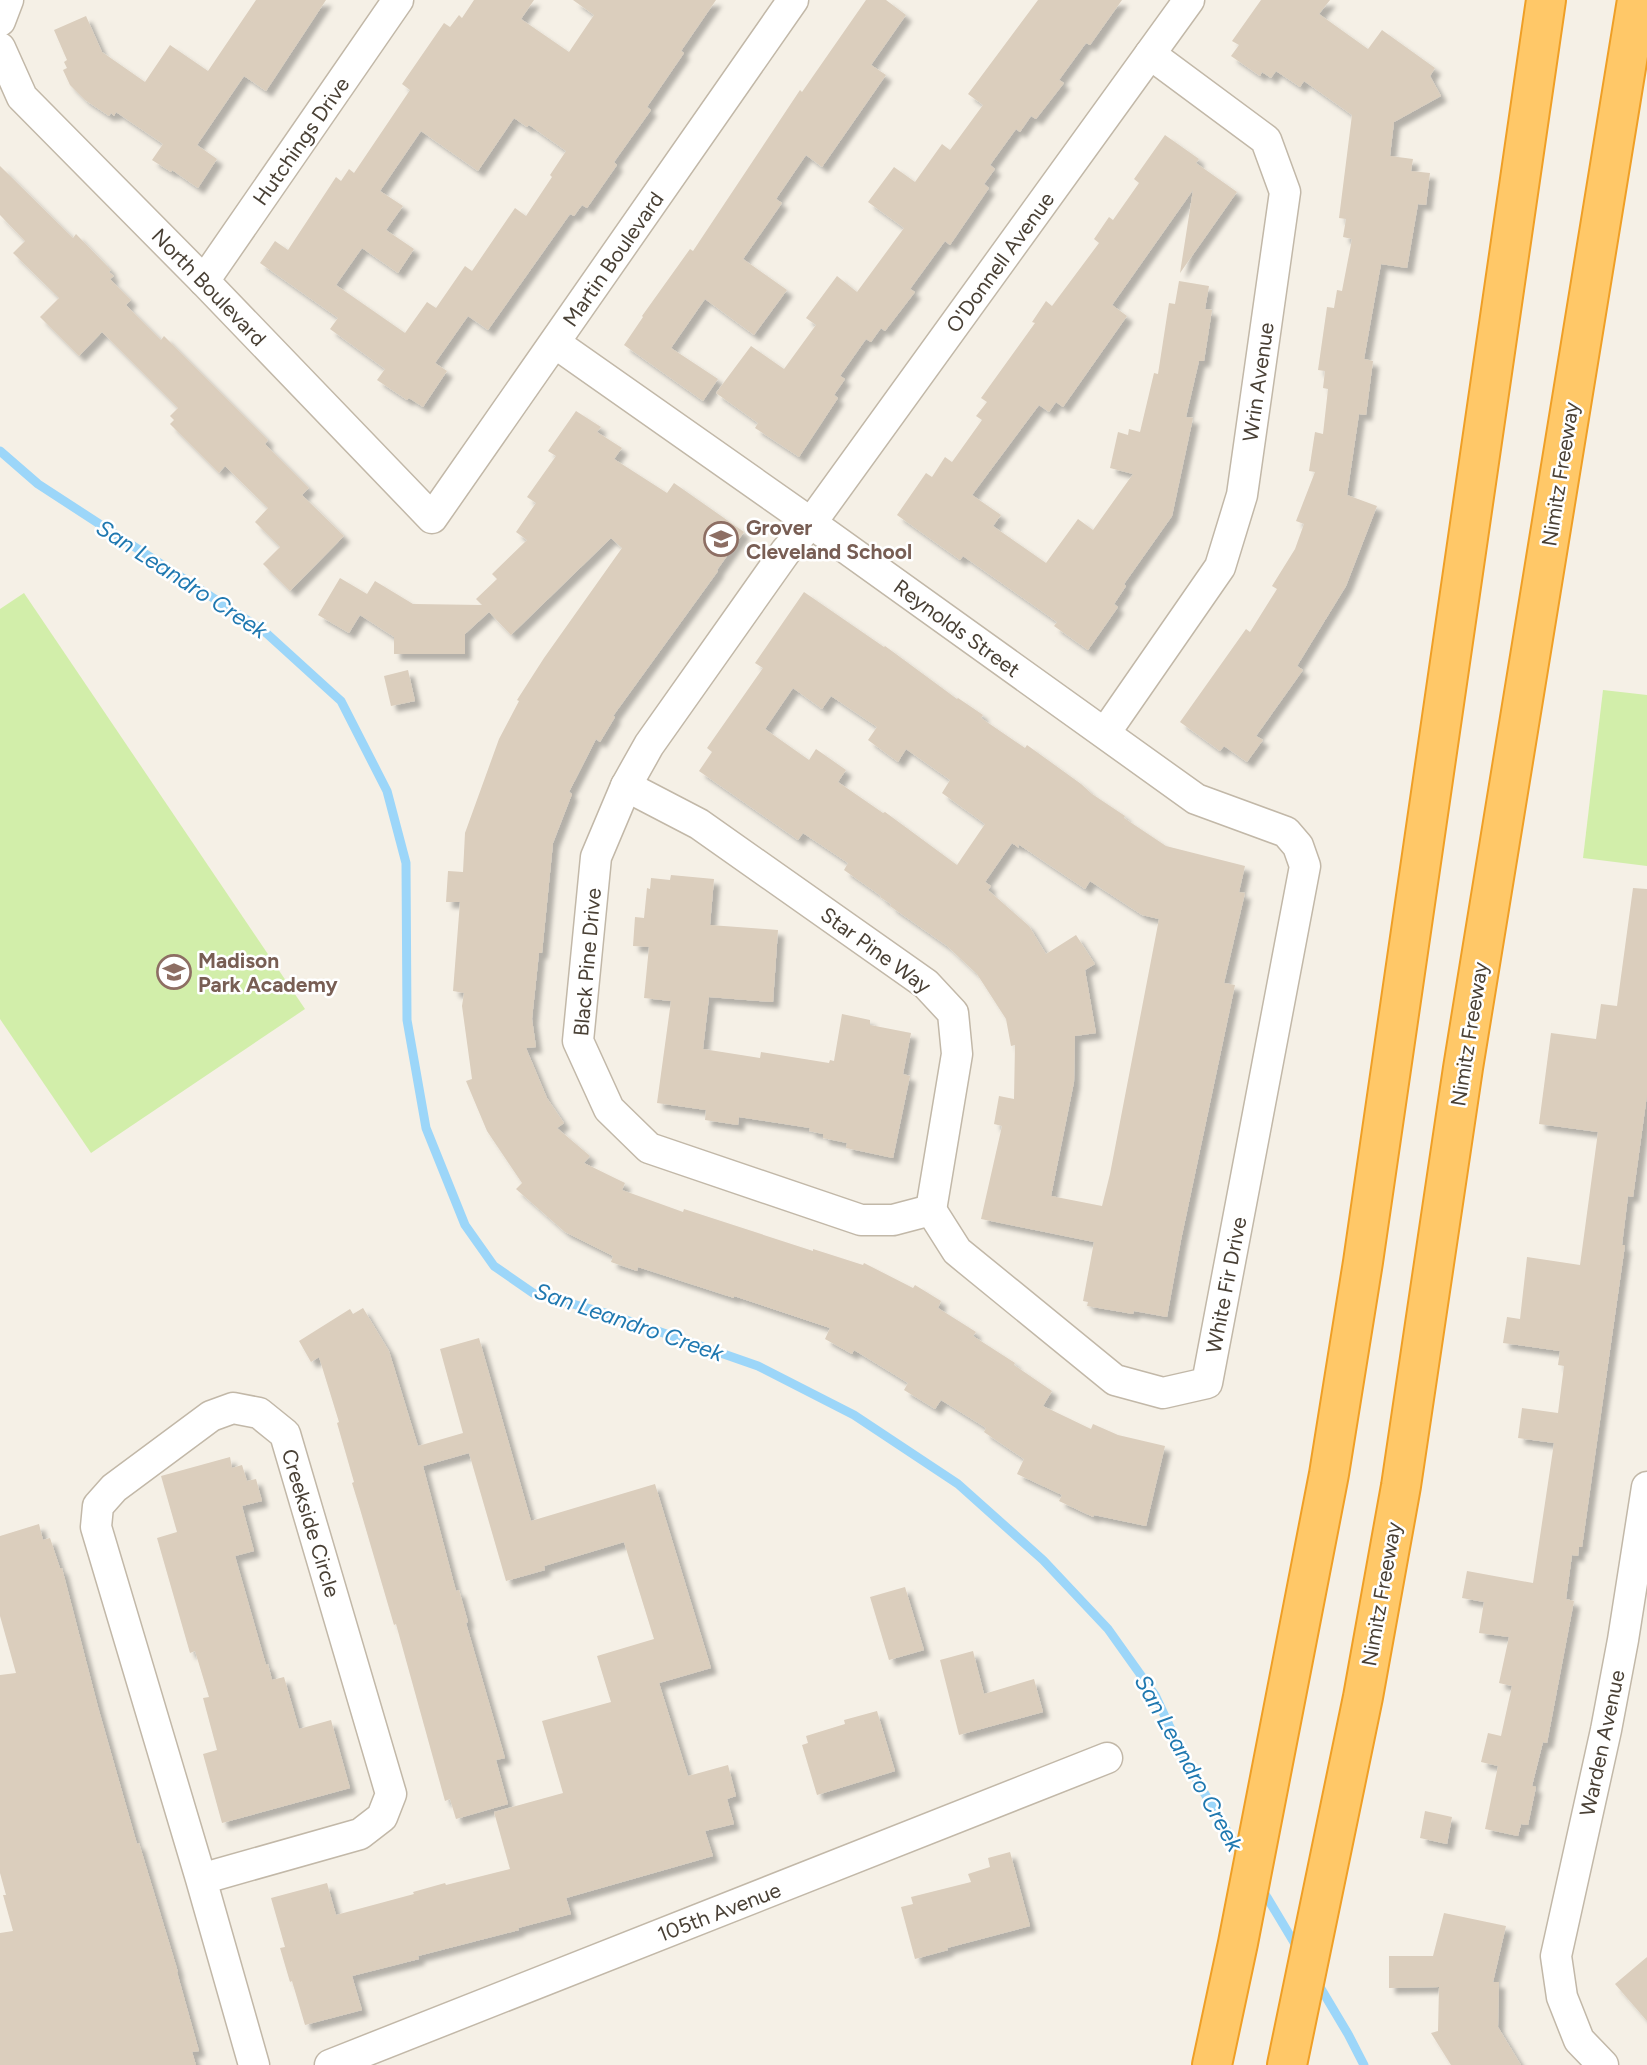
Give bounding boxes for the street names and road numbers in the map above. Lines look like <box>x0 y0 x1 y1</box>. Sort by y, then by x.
street label: Hutchings Drive <box>247 72 355 210</box>
street label: Martin Boulevard <box>557 187 669 331</box>
street label: O'Donnell Avenue <box>941 187 1059 337</box>
street label: North Boulevard <box>147 223 271 351</box>
street label: Wrin Avenue <box>1237 321 1279 443</box>
street label: Nimitz Freeway <box>1536 400 1584 548</box>
street label: Reynolds Street <box>889 574 1025 682</box>
street label: Black Pine Drive <box>568 887 606 1037</box>
street label: Star Pine Way <box>816 902 936 998</box>
street label: Nimitz Freeway <box>1445 960 1493 1108</box>
street label: White Fir Drive <box>1201 1215 1251 1355</box>
street label: Creekside Circle <box>277 1446 345 1600</box>
street label: Nimitz Freeway <box>1356 1520 1406 1668</box>
street label: Warden Avenue <box>1574 1668 1630 1818</box>
street label: 105th Avenue <box>654 1877 784 1947</box>

